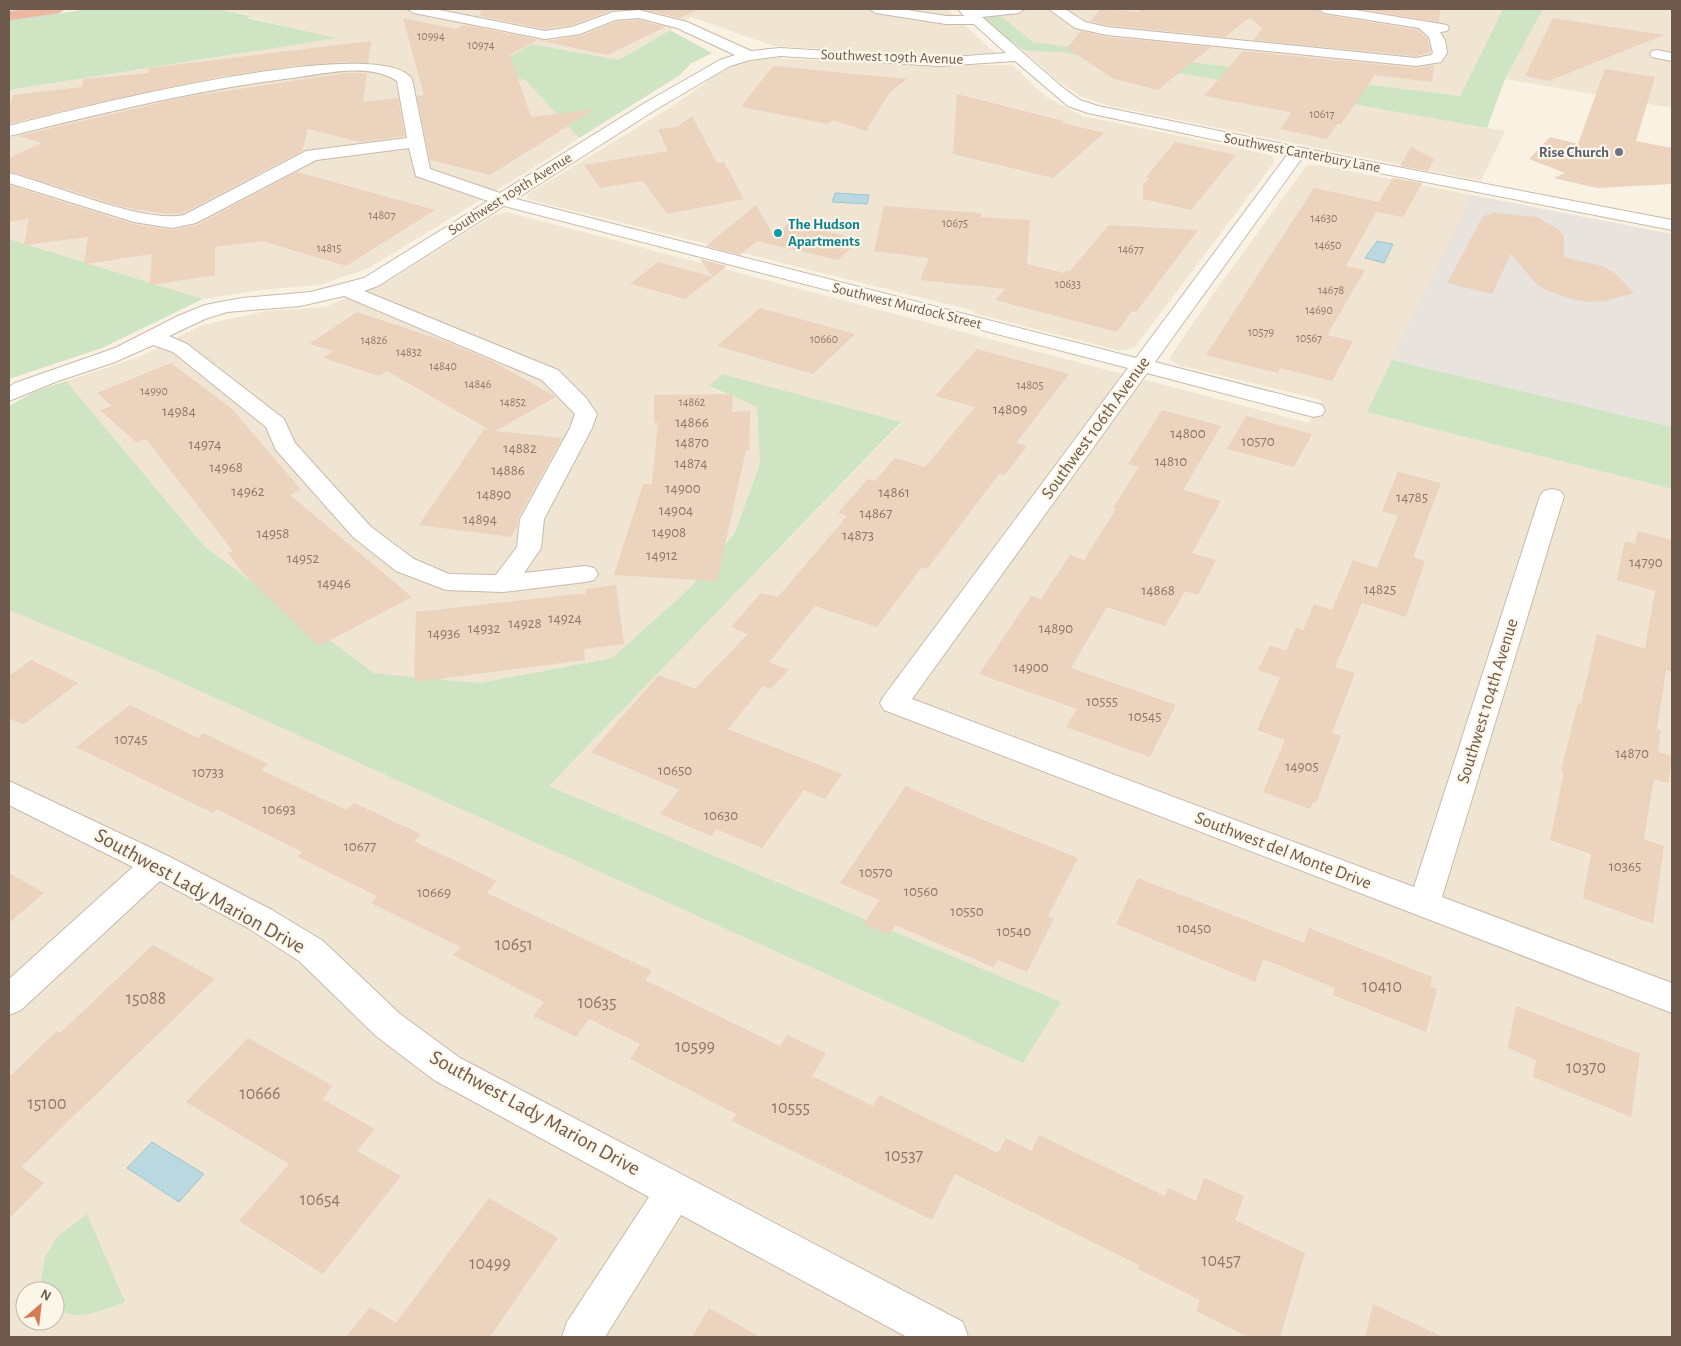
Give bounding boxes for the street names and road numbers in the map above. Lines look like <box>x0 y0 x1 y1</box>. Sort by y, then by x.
street label: Southwest 109th Avenue <box>820 47 964 67</box>
street label: Southwest Canterbury Lane <box>1222 130 1382 176</box>
street label: Southwest 109th Avenue <box>446 150 575 238</box>
street label: Southwest Murdock Street <box>831 280 983 332</box>
street label: Southwest 106th Avenue <box>1038 353 1154 503</box>
street label: Southwest 104th Avenue <box>1454 616 1522 786</box>
street label: Southwest del Monte Drive <box>1192 809 1374 893</box>
street label: Southwest Lady Marion Drive <box>91 824 309 958</box>
street label: Southwest Lady Marion Drive <box>426 1046 644 1180</box>

